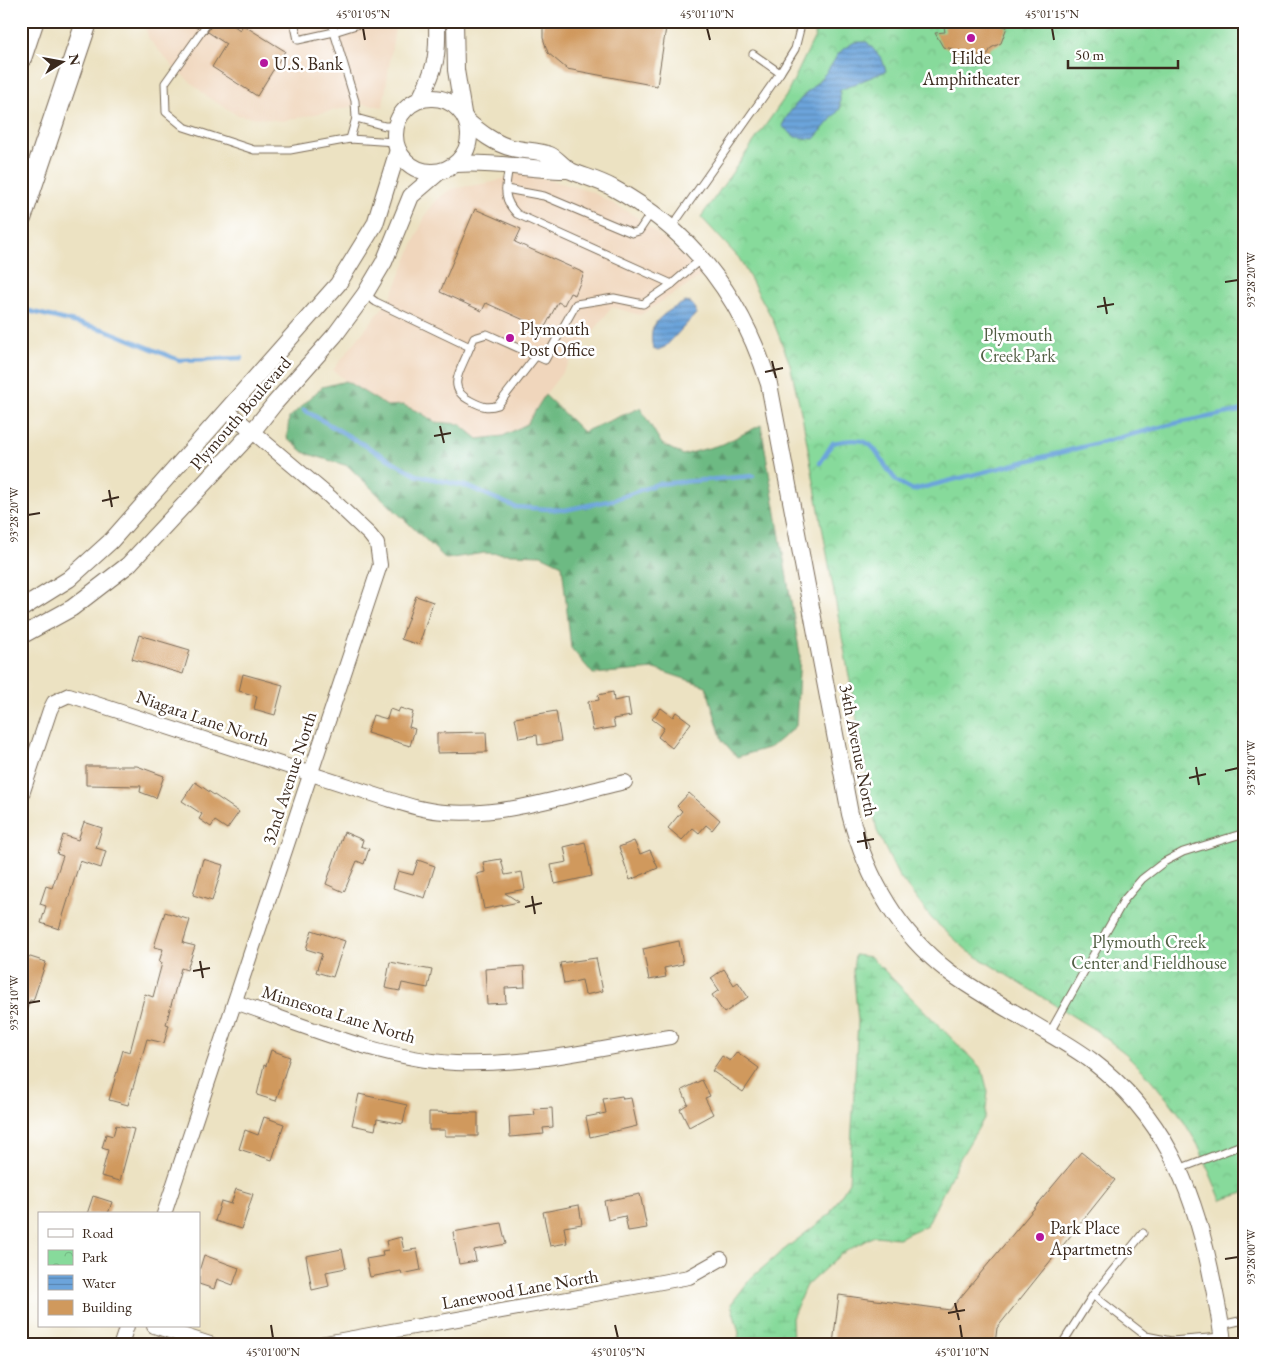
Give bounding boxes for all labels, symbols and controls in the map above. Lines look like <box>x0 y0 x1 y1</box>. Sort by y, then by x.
text: 45°01'05"N <box>336 6 390 22</box>
text: 45°01'10"N <box>680 6 734 22</box>
text: 45°01'15"N <box>1025 6 1079 22</box>
marker: Hilde Amphitheater <box>965 32 977 44</box>
north arrow <box>38 38 88 88</box>
scale bar <box>1068 38 1178 70</box>
text: 50 m <box>1075 45 1104 64</box>
place label: Hilde Amphitheater <box>921 46 1020 90</box>
text: N <box>65 52 85 67</box>
place label: U.S. Bank <box>274 52 344 75</box>
marker: U.S. Bank <box>258 57 270 69</box>
text: 93°28'20"W <box>1243 251 1259 308</box>
place label: Plymouth Post Office <box>520 317 595 361</box>
park label: Plymouth Creek Park <box>980 323 1056 367</box>
marker: Plymouth Post Office <box>504 332 516 344</box>
street label: Plymouth Boulevard <box>184 351 296 475</box>
text: 93°28'20"W <box>6 486 22 543</box>
street label: 34th Avenue North <box>835 681 883 819</box>
street label: Niagara Lane North <box>133 684 273 752</box>
street label: 32nd Avenue North <box>257 708 321 848</box>
text: 93°28'10"W <box>1243 739 1259 796</box>
park label: Plymouth Creek Center and Fieldhouse <box>1071 930 1227 974</box>
text: 93°28'10"W <box>6 974 22 1031</box>
street label: Minnesota Lane North <box>259 980 419 1048</box>
legend <box>38 1212 200 1328</box>
place label: Park Place Apartmetns <box>1049 1216 1132 1260</box>
text: Road <box>82 1223 114 1242</box>
text: 93°28'00"W <box>1243 1228 1259 1285</box>
marker: Park Place Apartmetns <box>1034 1231 1046 1243</box>
text: Park <box>82 1247 109 1266</box>
street label: Lanewood Lane North <box>440 1264 600 1314</box>
text: Water <box>82 1273 116 1292</box>
text: Building <box>82 1297 132 1316</box>
text: 45°01'00"N <box>246 1344 300 1360</box>
text: 45°01'05"N <box>591 1344 645 1360</box>
text: 45°01'10"N <box>935 1344 989 1360</box>

